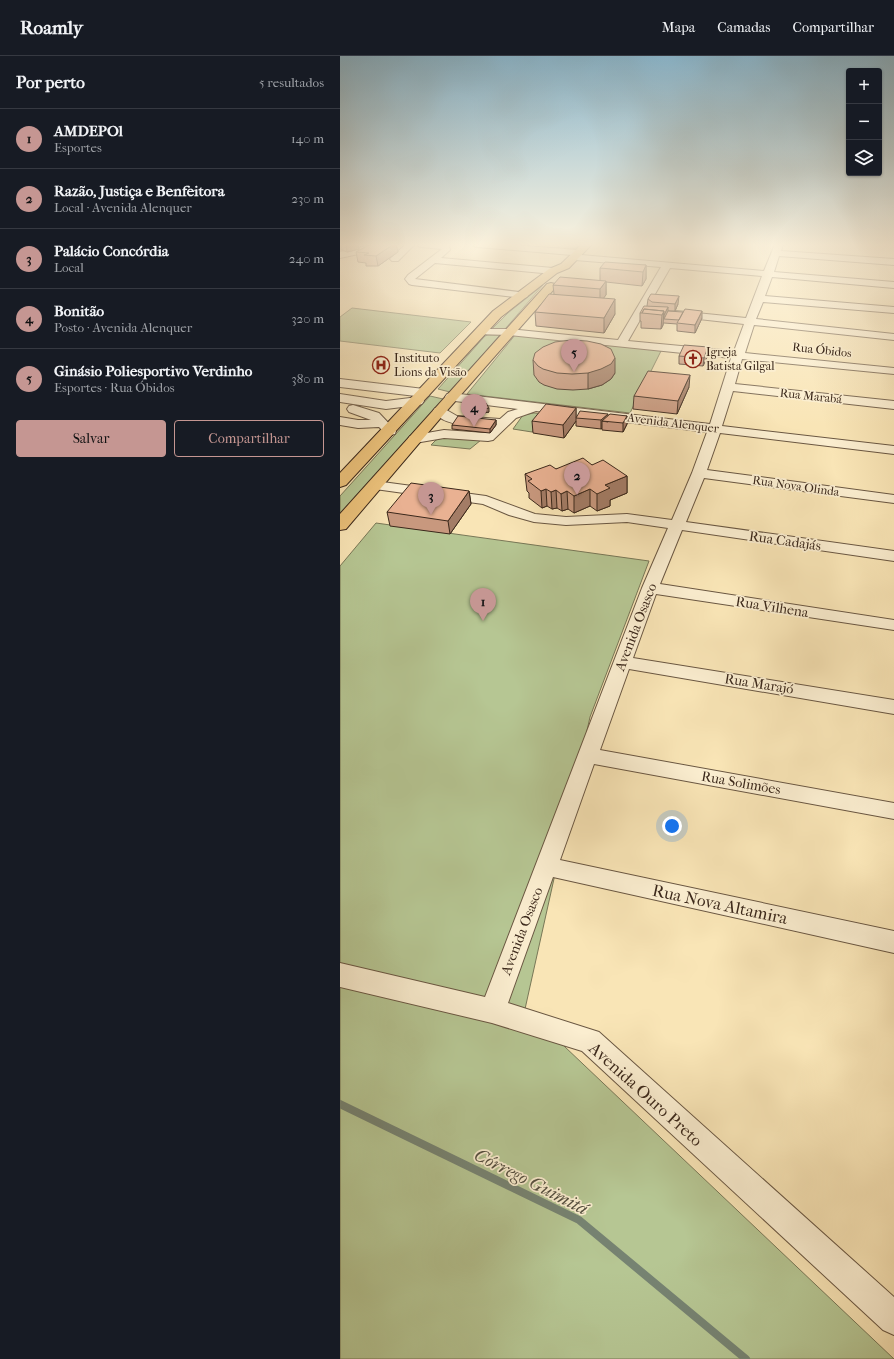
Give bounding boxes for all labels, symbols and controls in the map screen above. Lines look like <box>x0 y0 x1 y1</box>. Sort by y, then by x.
text: Roamly <box>20 17 83 39</box>
text: Mapa <box>662 19 695 36</box>
text: Camadas <box>717 19 771 36</box>
text: Compartilhar <box>793 19 874 36</box>
map controls <box>846 68 882 176</box>
button: + <box>846 68 882 104</box>
text: Por perto <box>16 72 85 92</box>
text: 5 resultados <box>259 75 324 90</box>
button: − <box>846 104 882 140</box>
text: AMDEPOl <box>54 122 123 140</box>
text: 1 <box>27 131 31 146</box>
text: 140 m <box>291 131 324 146</box>
text: Esportes <box>54 140 102 155</box>
button: layers <box>846 140 882 176</box>
text: Razão, Justiça e Benfeitora <box>54 182 225 200</box>
text: 2 <box>26 191 32 206</box>
text: 230 m <box>291 191 324 206</box>
text: Local · Avenida Alenquer <box>54 200 192 215</box>
text: Palácio Concórdia <box>54 242 169 260</box>
text: 3 <box>26 251 32 266</box>
text: 240 m <box>289 251 324 266</box>
text: Local <box>54 260 84 275</box>
text: Bonitão <box>54 302 104 320</box>
text: 4 <box>25 311 33 326</box>
text: 320 m <box>291 311 324 326</box>
text: Posto · Avenida Alenquer <box>54 320 192 335</box>
pin: 5 <box>561 339 587 372</box>
street label: Rua Óbidos <box>792 339 853 360</box>
place label: Igreja Batista Gilgal <box>706 345 775 373</box>
church icon: Igreja Batista Gilgal <box>683 349 703 369</box>
place label: Instituto Lions da Visão <box>394 351 467 379</box>
hospital icon: Instituto Lions da Visão <box>371 355 391 375</box>
text: Ginásio Poliesportivo Verdinho <box>54 362 252 380</box>
text: 5 <box>26 371 32 386</box>
text: 380 m <box>291 371 324 386</box>
text: Esportes · Rua Óbidos <box>54 380 175 395</box>
street label: Rua Marabá <box>779 386 843 406</box>
pin: 4 <box>461 394 487 427</box>
street label: Avenida Alenquer <box>625 410 720 436</box>
button: Salvar <box>16 420 166 457</box>
button: Compartilhar <box>174 420 324 457</box>
pin: 2 <box>564 462 590 495</box>
street label: Rua Nova Olinda <box>752 473 841 499</box>
pin: 3 <box>418 482 444 515</box>
street label: Rua Cadajás <box>748 528 822 554</box>
street label: Avenida Osasco <box>611 581 661 674</box>
pin: 1 <box>470 588 496 621</box>
street label: Rua Vilhena <box>734 593 810 621</box>
street label: Rua Marajó <box>723 670 795 698</box>
street label: Rua Solimões <box>700 768 782 798</box>
your location <box>662 816 682 836</box>
street label: Rua Nova Altamira <box>651 880 790 928</box>
street label: Avenida Osasco <box>497 885 547 978</box>
street label: Avenida Ouro Preto <box>584 1037 707 1150</box>
water label: Córrego Guimitá <box>471 1144 593 1220</box>

